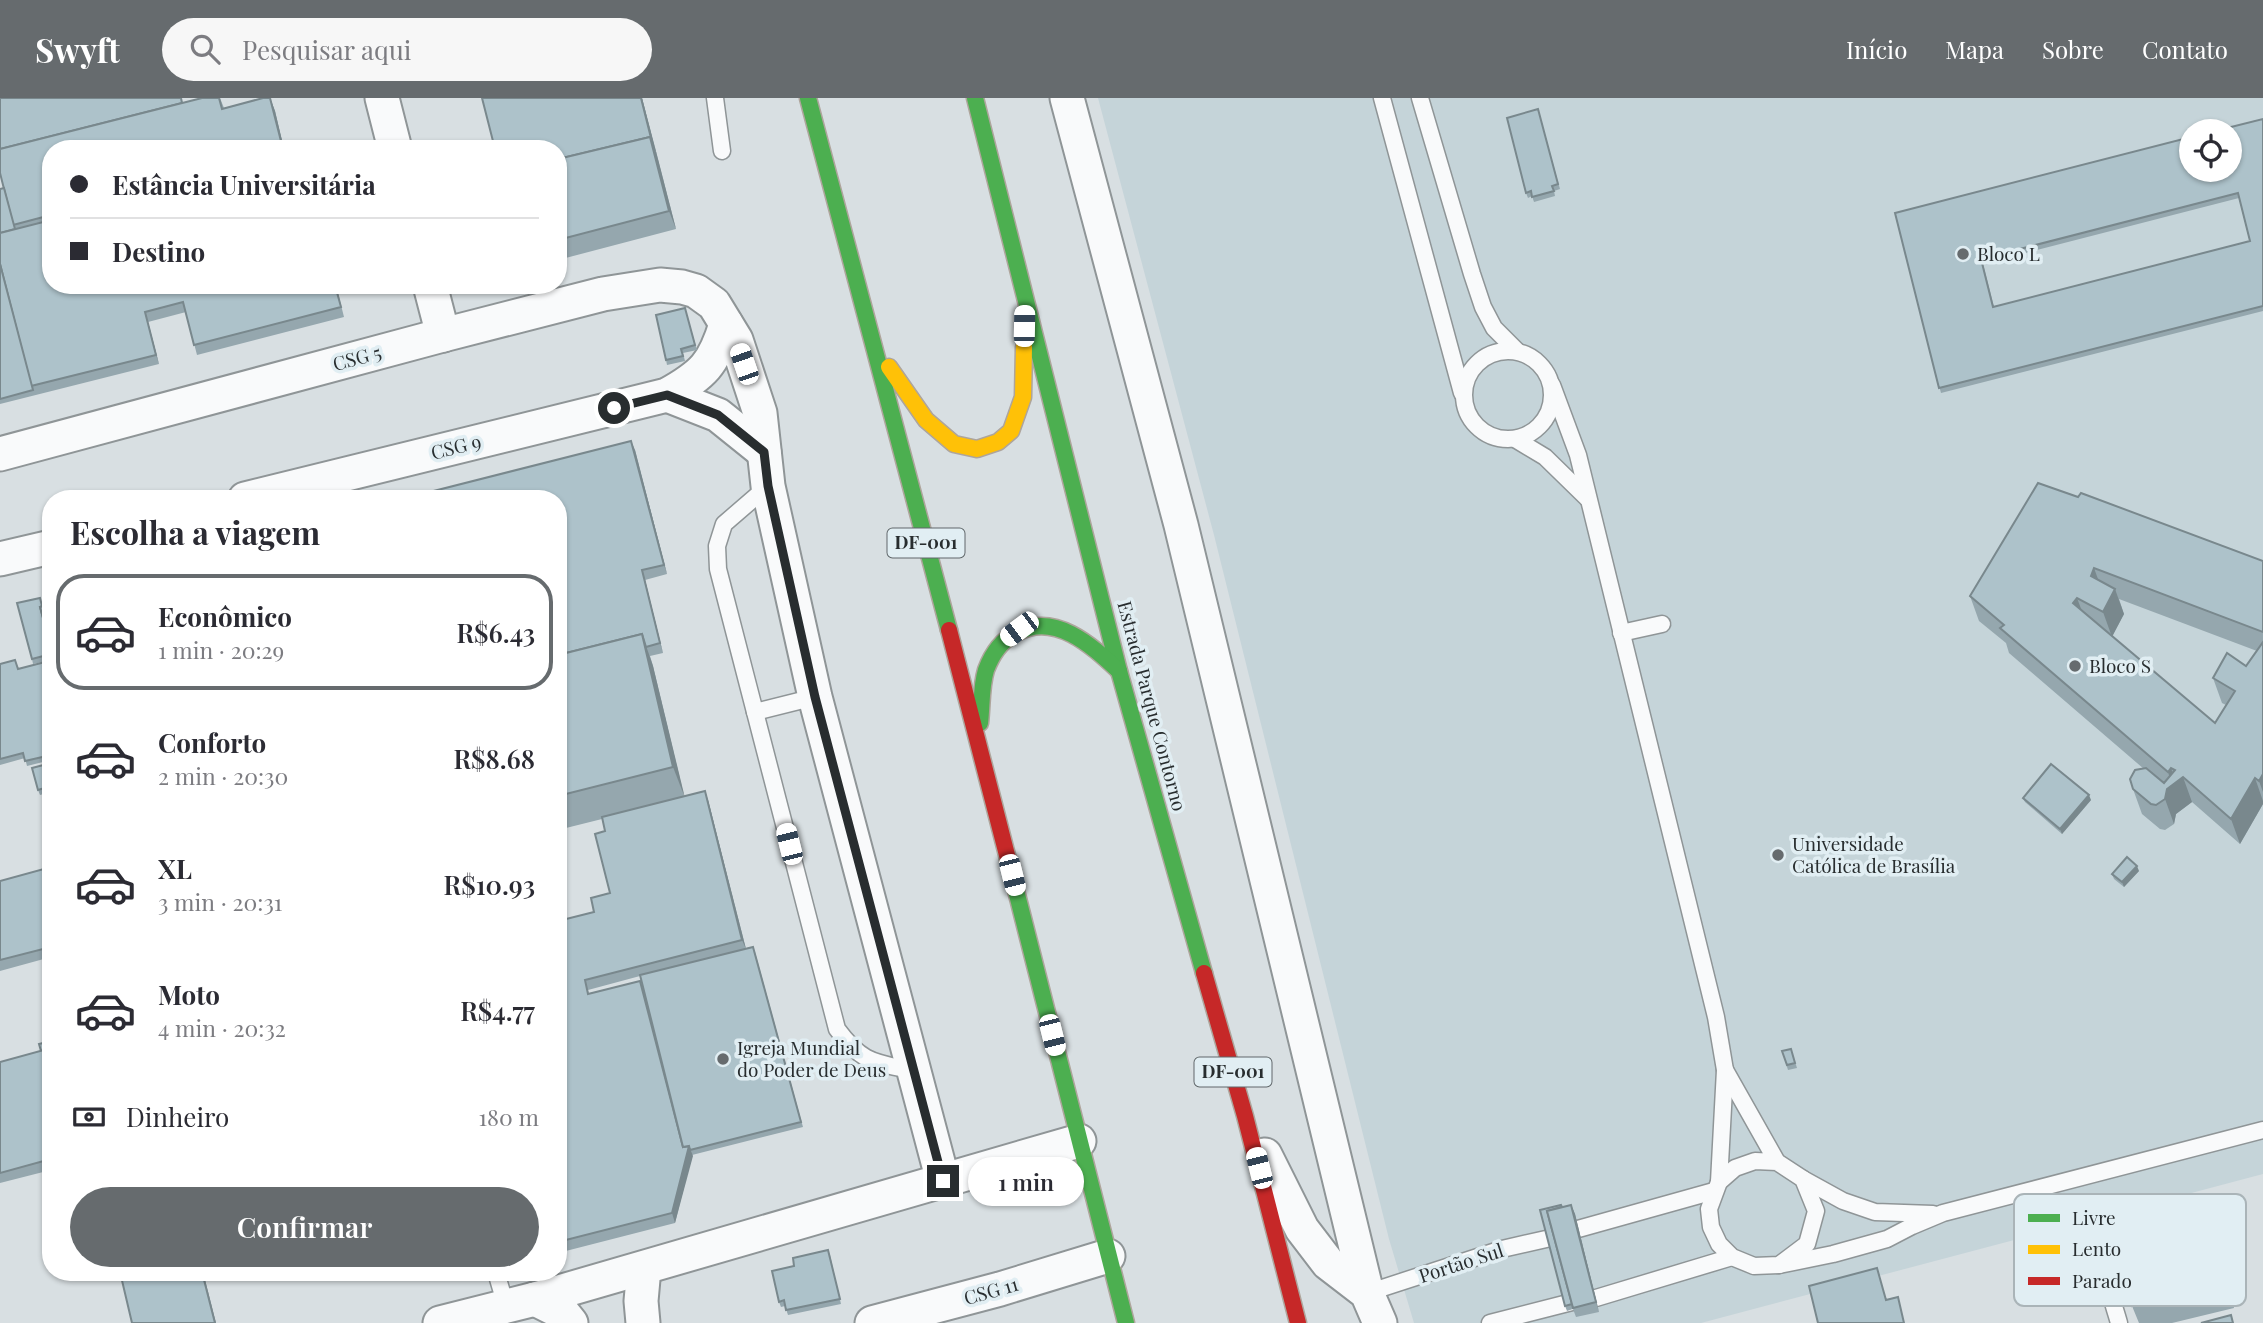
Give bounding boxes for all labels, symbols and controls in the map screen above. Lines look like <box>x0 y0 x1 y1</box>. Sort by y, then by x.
search box <box>162 18 652 81</box>
text: Swyft <box>35 27 120 71</box>
icon: search <box>186 30 224 68</box>
text: Pesquisar aqui <box>242 32 411 67</box>
text: Início <box>1846 33 1907 65</box>
text: Mapa <box>1945 33 2004 65</box>
text: Sobre <box>2042 33 2104 65</box>
text: Contato <box>2142 33 2228 65</box>
map controls <box>2179 119 2242 182</box>
button: locate <box>2179 119 2242 182</box>
text: Estância Universitária <box>112 167 376 202</box>
text: Destino <box>112 234 205 269</box>
place label: Bloco L <box>1977 240 2040 266</box>
marker: Bloco L <box>1955 246 1971 262</box>
car <box>1014 305 1035 347</box>
street label: CSG 5 <box>330 338 384 376</box>
car <box>728 341 761 387</box>
route start <box>598 392 630 424</box>
street label: CSG 9 <box>428 427 484 465</box>
text: Escolha a viagem <box>70 510 320 553</box>
road number: DF-001 <box>888 528 964 558</box>
street label: Estrada Parque Contorno <box>1112 598 1194 814</box>
text: Econômico <box>158 599 292 634</box>
icon: car <box>74 601 137 664</box>
car <box>996 608 1043 650</box>
text: R$6.43 <box>457 615 535 650</box>
text: 1 min · 20:29 <box>158 634 284 665</box>
place label: Bloco S <box>2089 652 2151 678</box>
marker: Bloco S <box>2067 658 2083 674</box>
text: Conforto <box>158 725 266 760</box>
icon: car <box>74 727 137 790</box>
text: R$8.68 <box>453 741 535 776</box>
text: 2 min · 20:30 <box>158 760 288 791</box>
car <box>774 821 805 867</box>
place label: Universidade Católica de Brasília <box>1792 830 1956 878</box>
marker: Universidade Católica de Brasília <box>1770 847 1786 863</box>
text: XL <box>158 851 192 886</box>
car <box>997 852 1028 898</box>
icon: car <box>74 853 137 916</box>
text: R$10.93 <box>444 867 535 902</box>
text: 3 min · 20:31 <box>158 886 282 917</box>
text: Moto <box>158 977 220 1012</box>
icon: car <box>74 979 137 1042</box>
text: R$4.77 <box>460 993 535 1028</box>
text: 4 min · 20:32 <box>158 1012 286 1043</box>
car <box>1037 1012 1068 1058</box>
place label: Igreja Mundial do Poder de Deus <box>737 1034 886 1082</box>
marker: Igreja Mundial do Poder de Deus <box>715 1051 731 1067</box>
road number: DF-001 <box>1194 1057 1272 1086</box>
icon: cash <box>70 1098 108 1136</box>
text: Dinheiro <box>126 1099 229 1134</box>
text: 180 m <box>479 1101 539 1132</box>
car <box>1244 1145 1275 1191</box>
callout: 1 min <box>968 1156 1083 1206</box>
route end <box>927 1165 959 1197</box>
text: 1 min <box>998 1166 1054 1197</box>
button: Confirmar <box>70 1187 539 1267</box>
legend <box>2014 1194 2246 1306</box>
text: Livre <box>2072 1204 2116 1230</box>
text: Lento <box>2072 1235 2121 1261</box>
street label: Portão Sul <box>1415 1236 1507 1288</box>
text: Parado <box>2072 1267 2132 1293</box>
street label: CSG 11 <box>960 1270 1021 1310</box>

